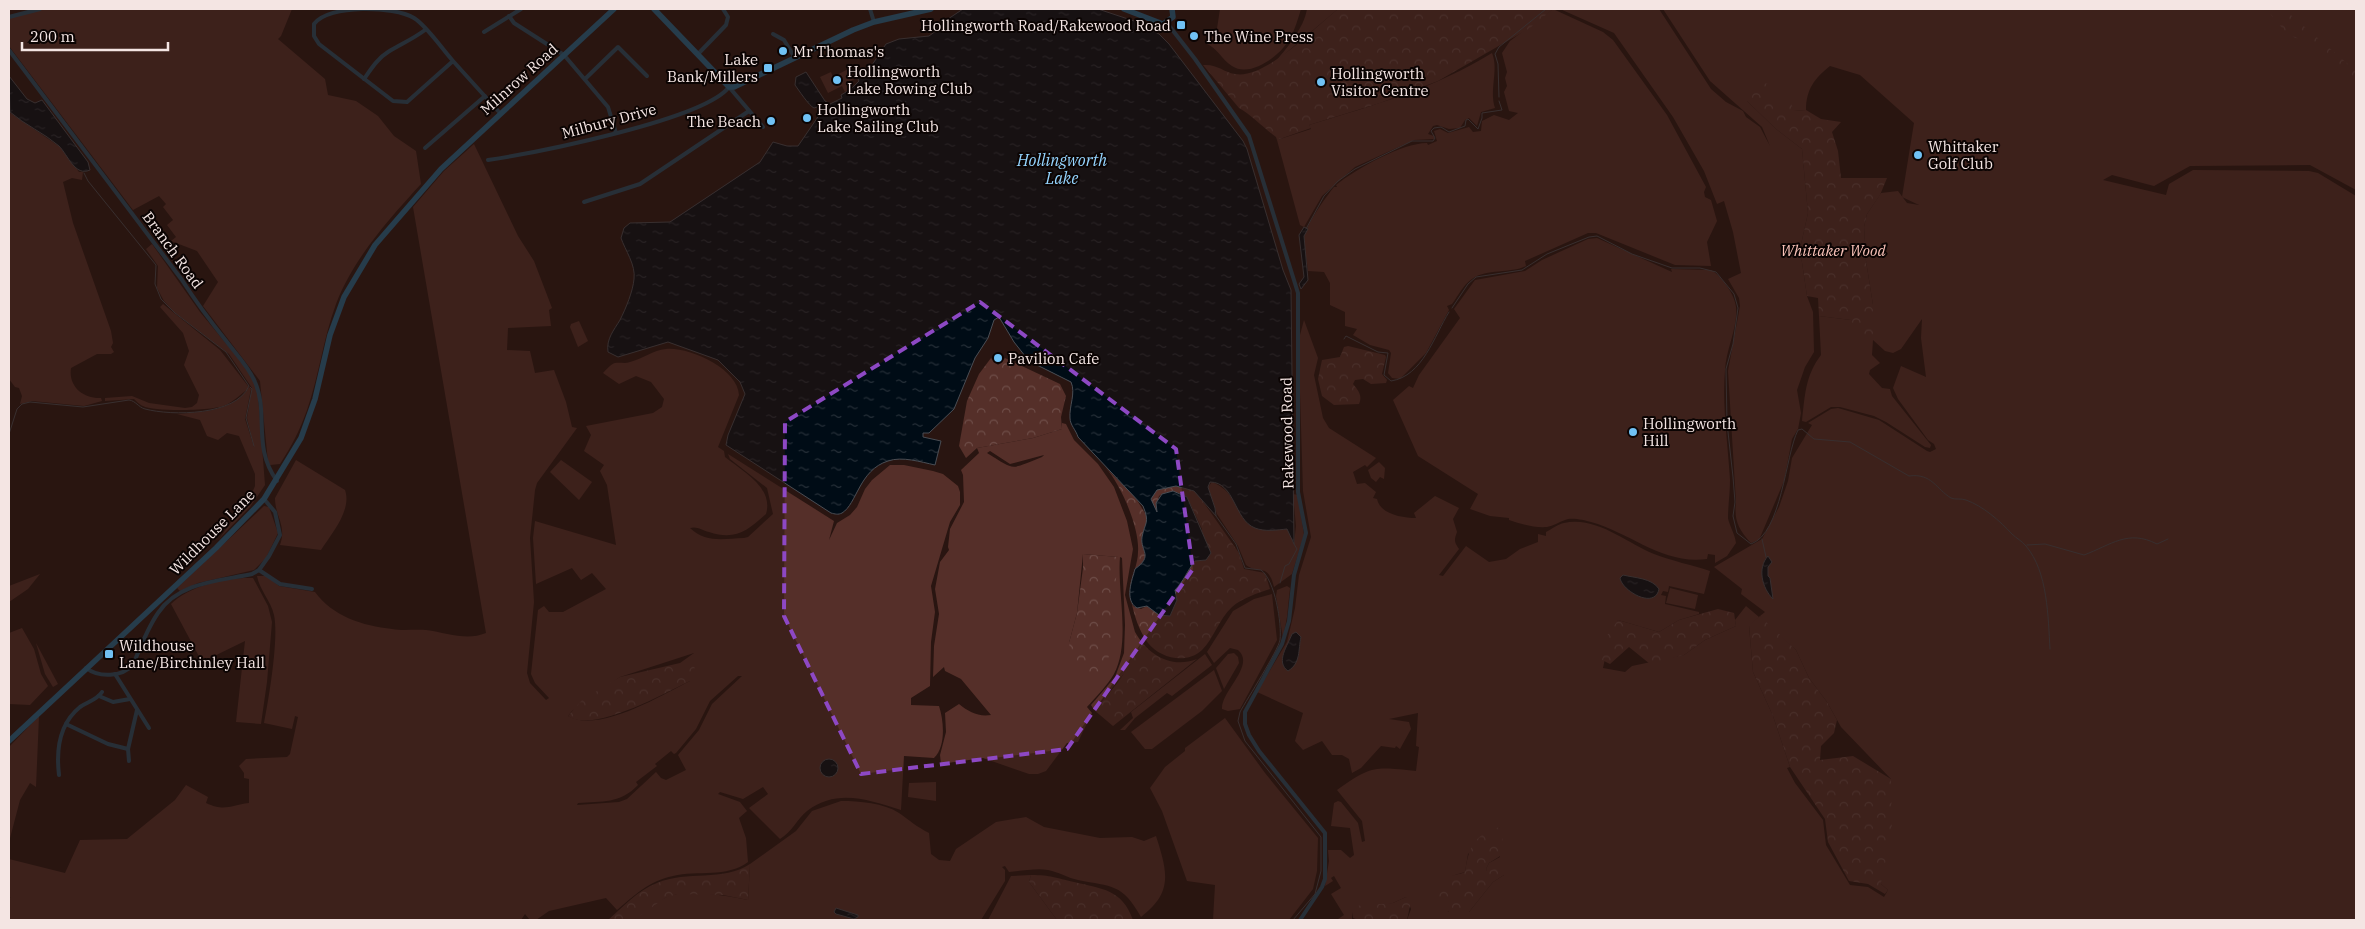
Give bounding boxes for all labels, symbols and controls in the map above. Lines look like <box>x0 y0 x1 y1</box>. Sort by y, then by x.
place label: Hollingworth Road/Rakewood Road <box>921 16 1171 35</box>
marker: Hollingworth Road/Rakewood Road <box>1175 19 1187 31</box>
scale bar <box>22 20 169 52</box>
text: 200 m <box>30 27 75 46</box>
place label: The Wine Press <box>1204 27 1313 46</box>
marker: The Wine Press <box>1188 30 1200 42</box>
street label: Milnrow Road <box>476 39 562 119</box>
place label: Mr Thomas's <box>793 42 884 61</box>
marker: Mr Thomas's <box>777 45 789 57</box>
place label: Lake Bank/Millers <box>667 50 758 86</box>
marker: Lake Bank/Millers <box>762 62 774 74</box>
place label: Hollingworth Lake Rowing Club <box>847 62 972 98</box>
place label: Hollingworth Visitor Centre <box>1331 64 1429 100</box>
marker: Hollingworth Lake Rowing Club <box>831 74 843 86</box>
marker: Hollingworth Visitor Centre <box>1315 76 1327 88</box>
street label: Milbury Drive <box>560 99 658 143</box>
place label: Hollingworth Lake Sailing Club <box>817 100 939 136</box>
place label: The Beach <box>687 112 761 131</box>
marker: Hollingworth Lake Sailing Club <box>801 112 813 124</box>
marker: The Beach <box>765 115 777 127</box>
place label: Whittaker Golf Club <box>1928 137 1999 173</box>
marker: Whittaker Golf Club <box>1912 149 1924 161</box>
water label: Hollingworth Lake <box>1016 150 1107 188</box>
street label: Branch Road <box>139 208 207 292</box>
park label: Whittaker Wood <box>1780 241 1886 260</box>
place label: Pavilion Cafe <box>1008 349 1099 368</box>
marker: Pavilion Cafe <box>992 352 1004 364</box>
street label: Rakewood Road <box>1277 377 1297 489</box>
place label: Hollingworth Hill <box>1643 414 1736 450</box>
marker: Hollingworth Hill <box>1627 426 1639 438</box>
street label: Wildhouse Lane <box>165 485 259 579</box>
place label: Wildhouse Lane/Birchinley Hall <box>119 636 265 672</box>
marker: Wildhouse Lane/Birchinley Hall <box>103 648 115 660</box>

